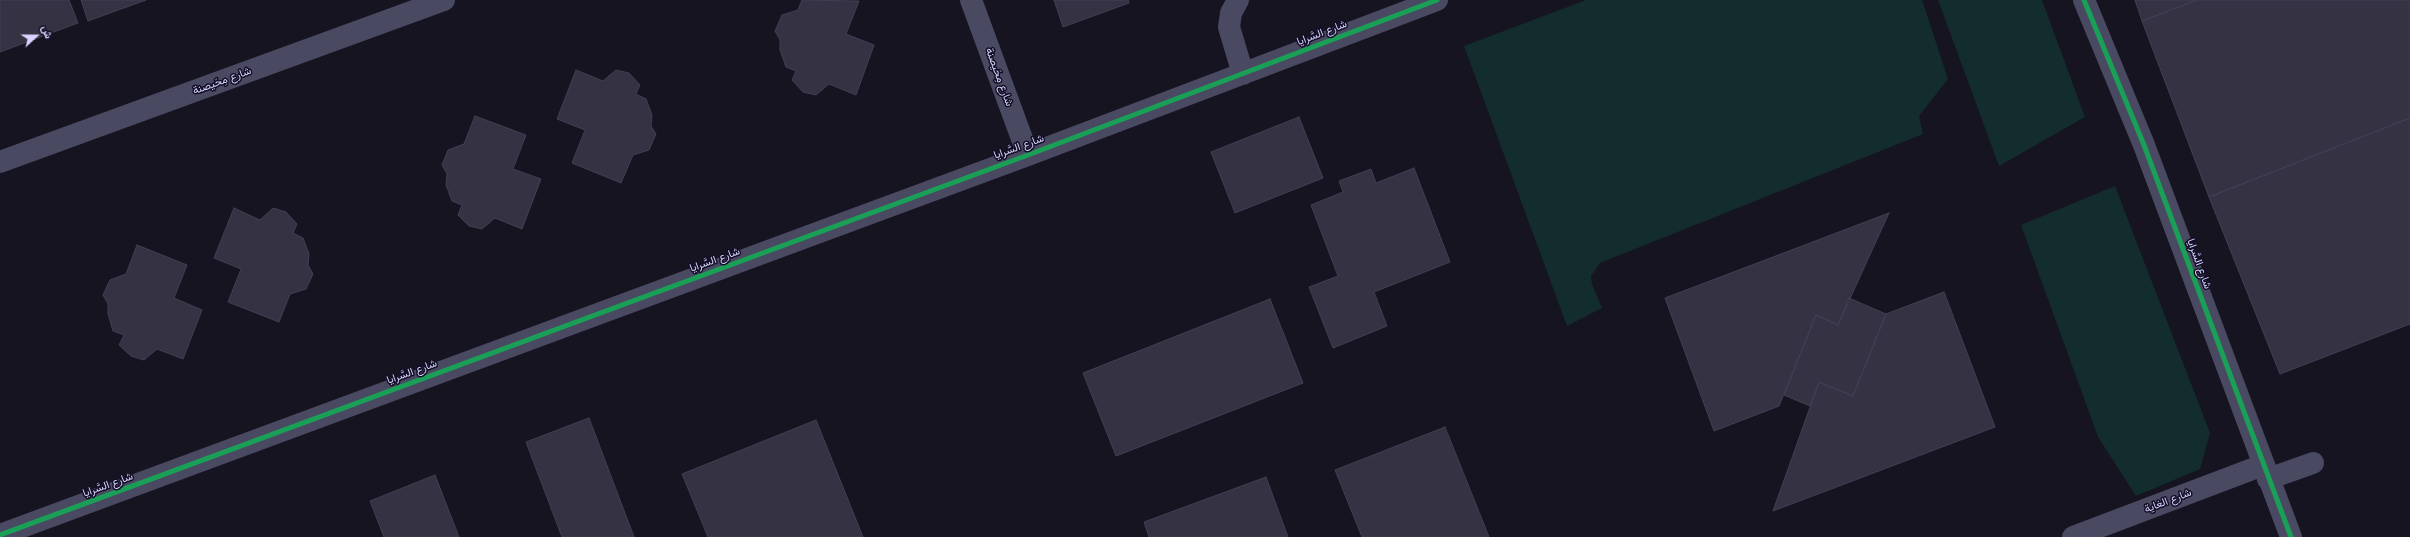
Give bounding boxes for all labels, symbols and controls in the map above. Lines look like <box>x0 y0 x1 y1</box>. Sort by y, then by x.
north arrow <box>16 16 56 56</box>
street label: شارع السَّرايا <box>1295 17 1349 49</box>
text: ش <box>39 23 55 40</box>
street label: شارع مِحَيصنة <box>982 46 1016 108</box>
street label: شارع مِحَيصنة <box>191 64 253 98</box>
street label: شارع السَّرايا <box>992 132 1046 162</box>
street label: شارع السَّرايا <box>2184 237 2214 291</box>
street label: شارع السَّرايا <box>688 245 742 275</box>
street label: شارع السَّرايا <box>385 357 439 387</box>
street label: شارع السَّرايا <box>81 470 135 500</box>
street label: شارع الغاية <box>2143 486 2193 516</box>

